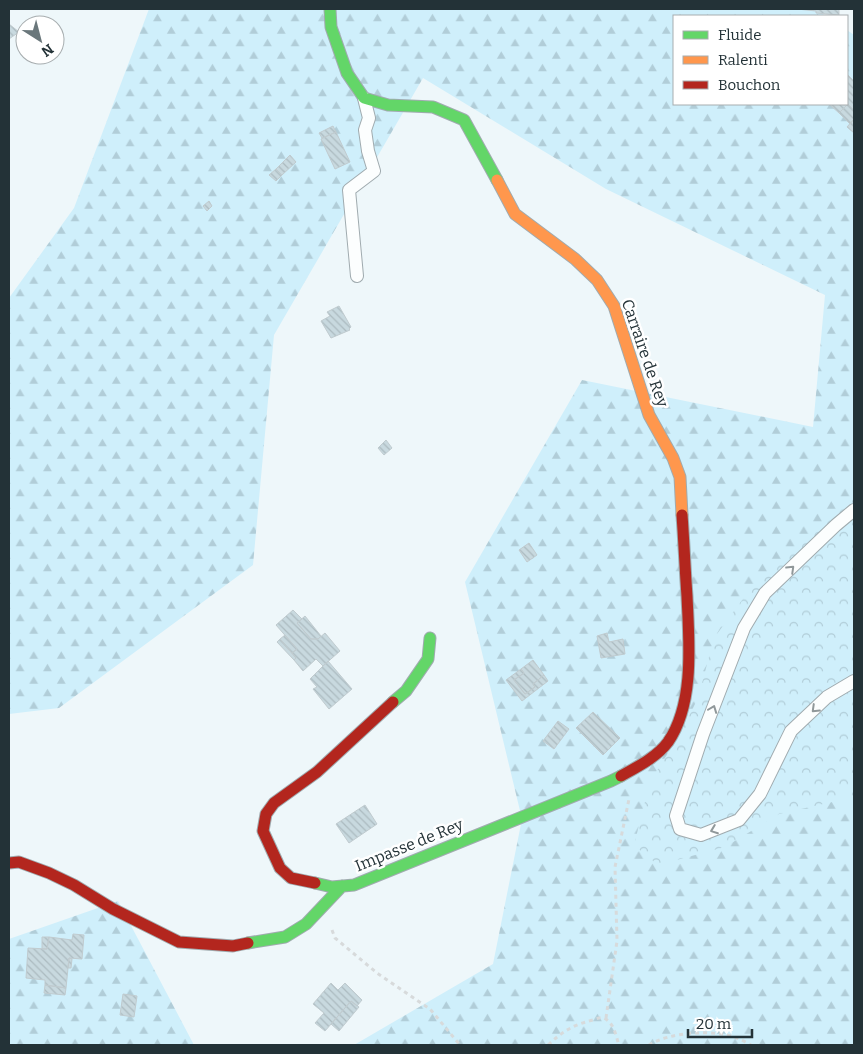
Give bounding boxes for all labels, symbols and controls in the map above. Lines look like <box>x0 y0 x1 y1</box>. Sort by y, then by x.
north arrow <box>15 15 65 65</box>
legend <box>673 15 848 105</box>
text: Fluide <box>718 26 761 44</box>
text: N <box>38 40 57 60</box>
text: Ralenti <box>718 51 768 69</box>
text: Bouchon <box>718 76 781 94</box>
street label: Carraire de Rey <box>618 297 673 410</box>
one-way arrow <box>785 566 794 575</box>
one-way arrow <box>811 703 820 712</box>
one-way arrow <box>707 705 717 713</box>
street label: Impasse de Rey <box>352 814 466 875</box>
one-way arrow <box>710 823 719 834</box>
scale bar <box>688 1006 752 1038</box>
text: 20 m <box>696 1015 732 1033</box>

